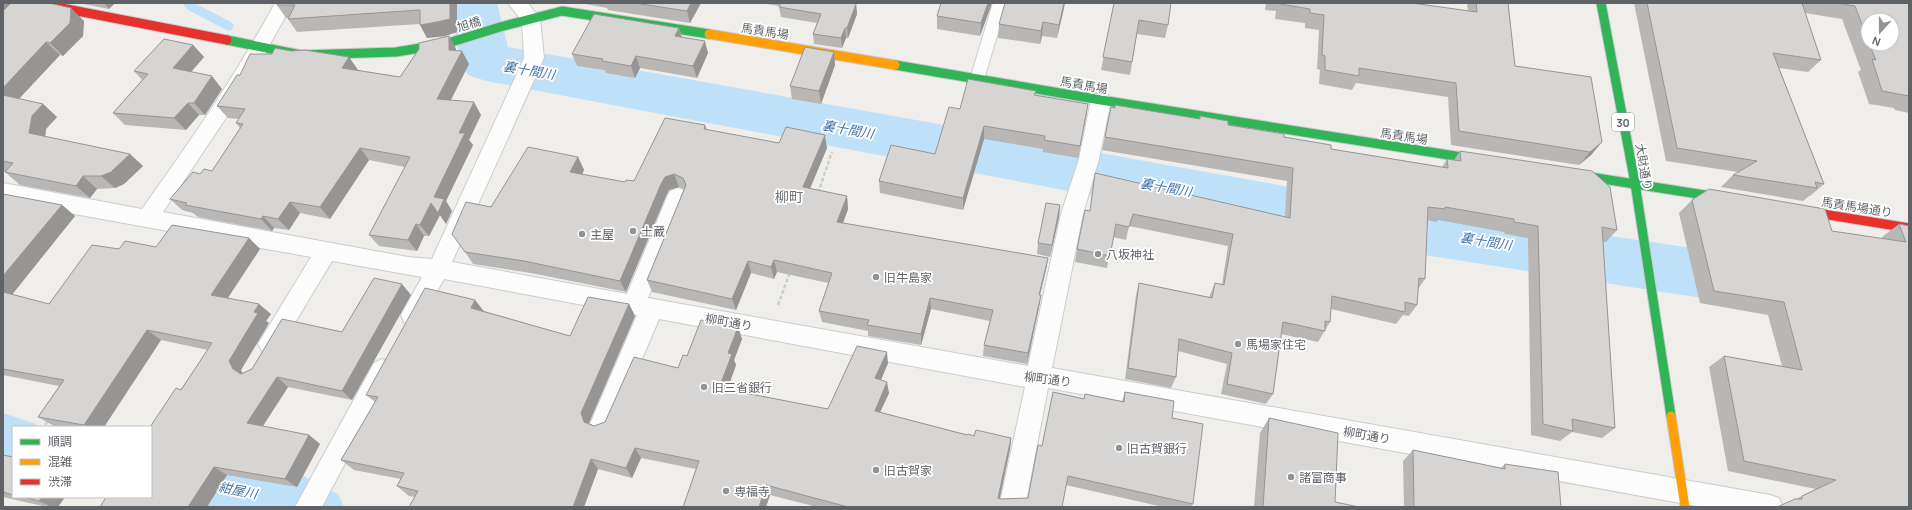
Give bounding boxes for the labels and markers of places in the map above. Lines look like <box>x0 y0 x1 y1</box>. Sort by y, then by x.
place label: 土蔵 <box>641 223 665 240</box>
place label: 主屋 <box>590 226 614 243</box>
marker: 土蔵 <box>628 226 638 236</box>
marker: 主屋 <box>577 229 587 239</box>
place label: 八坂神社 <box>1106 246 1154 263</box>
marker: 八坂神社 <box>1093 249 1103 259</box>
place label: 旧牛島家 <box>884 269 932 286</box>
marker: 旧牛島家 <box>871 272 881 282</box>
place label: 馬場家住宅 <box>1246 336 1306 353</box>
marker: 馬場家住宅 <box>1233 339 1243 349</box>
place label: 旧三省銀行 <box>712 379 772 396</box>
marker: 旧三省銀行 <box>699 382 709 392</box>
place label: 旧古賀銀行 <box>1127 440 1187 457</box>
marker: 旧古賀銀行 <box>1114 443 1124 453</box>
place label: 旧古賀家 <box>884 462 932 479</box>
marker: 旧古賀家 <box>871 465 881 475</box>
place label: 諸富商事 <box>1299 469 1347 486</box>
marker: 諸富商事 <box>1286 472 1296 482</box>
place label: 専福寺 <box>734 483 770 500</box>
marker: 専福寺 <box>721 486 731 496</box>

